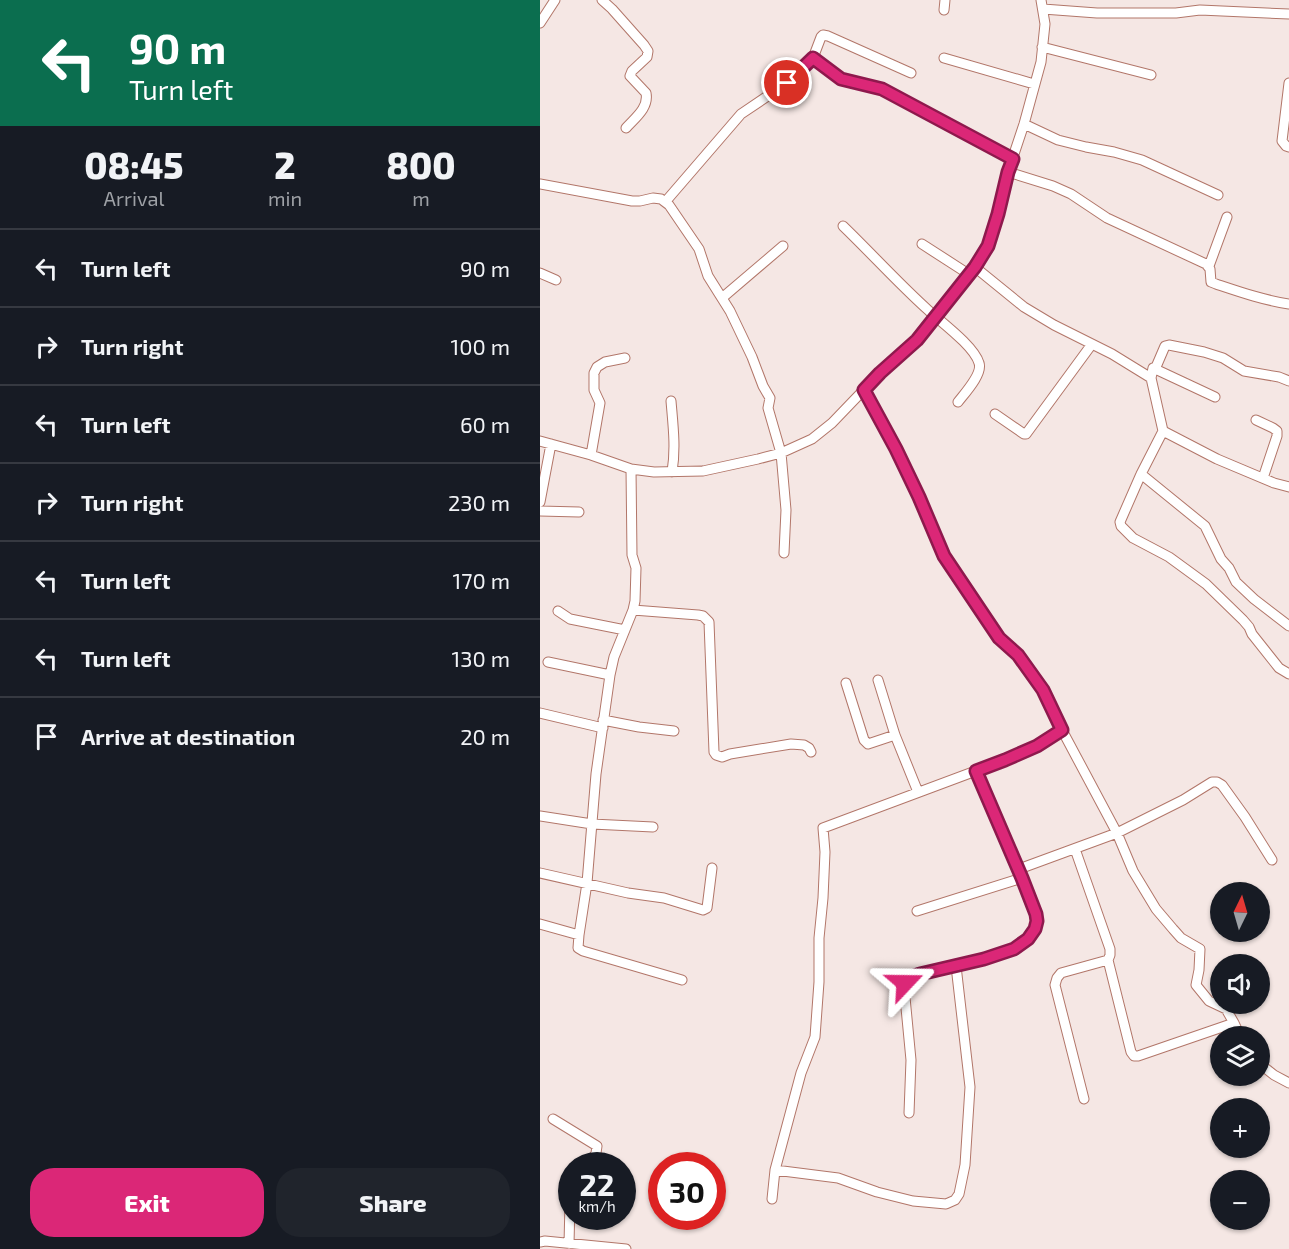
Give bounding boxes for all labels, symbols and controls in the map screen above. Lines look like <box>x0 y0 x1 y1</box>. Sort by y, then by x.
text: 90 m <box>129 22 226 72</box>
icon: left <box>30 24 108 102</box>
pin <box>761 57 812 108</box>
icon: arrive <box>770 66 803 99</box>
text: Turn left <box>129 73 233 105</box>
text: 08:45 <box>84 143 184 186</box>
text: 2 <box>274 143 296 186</box>
text: 800 <box>386 143 456 186</box>
text: Arrival <box>104 186 164 210</box>
text: min <box>268 186 302 210</box>
text: m <box>412 186 430 210</box>
icon: left <box>30 252 63 285</box>
text: Turn left <box>81 255 170 281</box>
text: 90 m <box>460 255 510 281</box>
icon: right <box>30 330 63 363</box>
text: Turn right <box>81 333 183 359</box>
text: 100 m <box>451 333 510 359</box>
icon: left <box>30 408 63 441</box>
text: Turn left <box>81 411 170 437</box>
text: 60 m <box>460 411 510 437</box>
icon: right <box>30 486 63 519</box>
text: Turn right <box>81 489 183 515</box>
text: 230 m <box>448 489 510 515</box>
icon: left <box>30 564 63 597</box>
text: Turn left <box>81 567 170 593</box>
text: 170 m <box>453 567 510 593</box>
icon: left <box>30 642 63 675</box>
text: Turn left <box>81 645 170 671</box>
text: 130 m <box>452 645 510 671</box>
icon: arrive <box>30 720 63 753</box>
text: Arrive at destination <box>81 723 295 749</box>
text: 20 m <box>460 723 510 749</box>
north arrow <box>1210 882 1270 942</box>
map controls <box>1210 882 1270 1230</box>
position arrow <box>873 951 937 1015</box>
button: sound <box>1210 954 1270 1014</box>
button: layers <box>1210 1026 1270 1086</box>
button: + <box>1210 1098 1270 1158</box>
speed limit sign: 30 <box>648 1152 726 1230</box>
text: 22 <box>580 1166 614 1202</box>
button: Exit <box>30 1168 264 1237</box>
button: Share <box>276 1168 510 1237</box>
button: − <box>1210 1170 1270 1230</box>
text: km/h <box>578 1197 616 1215</box>

